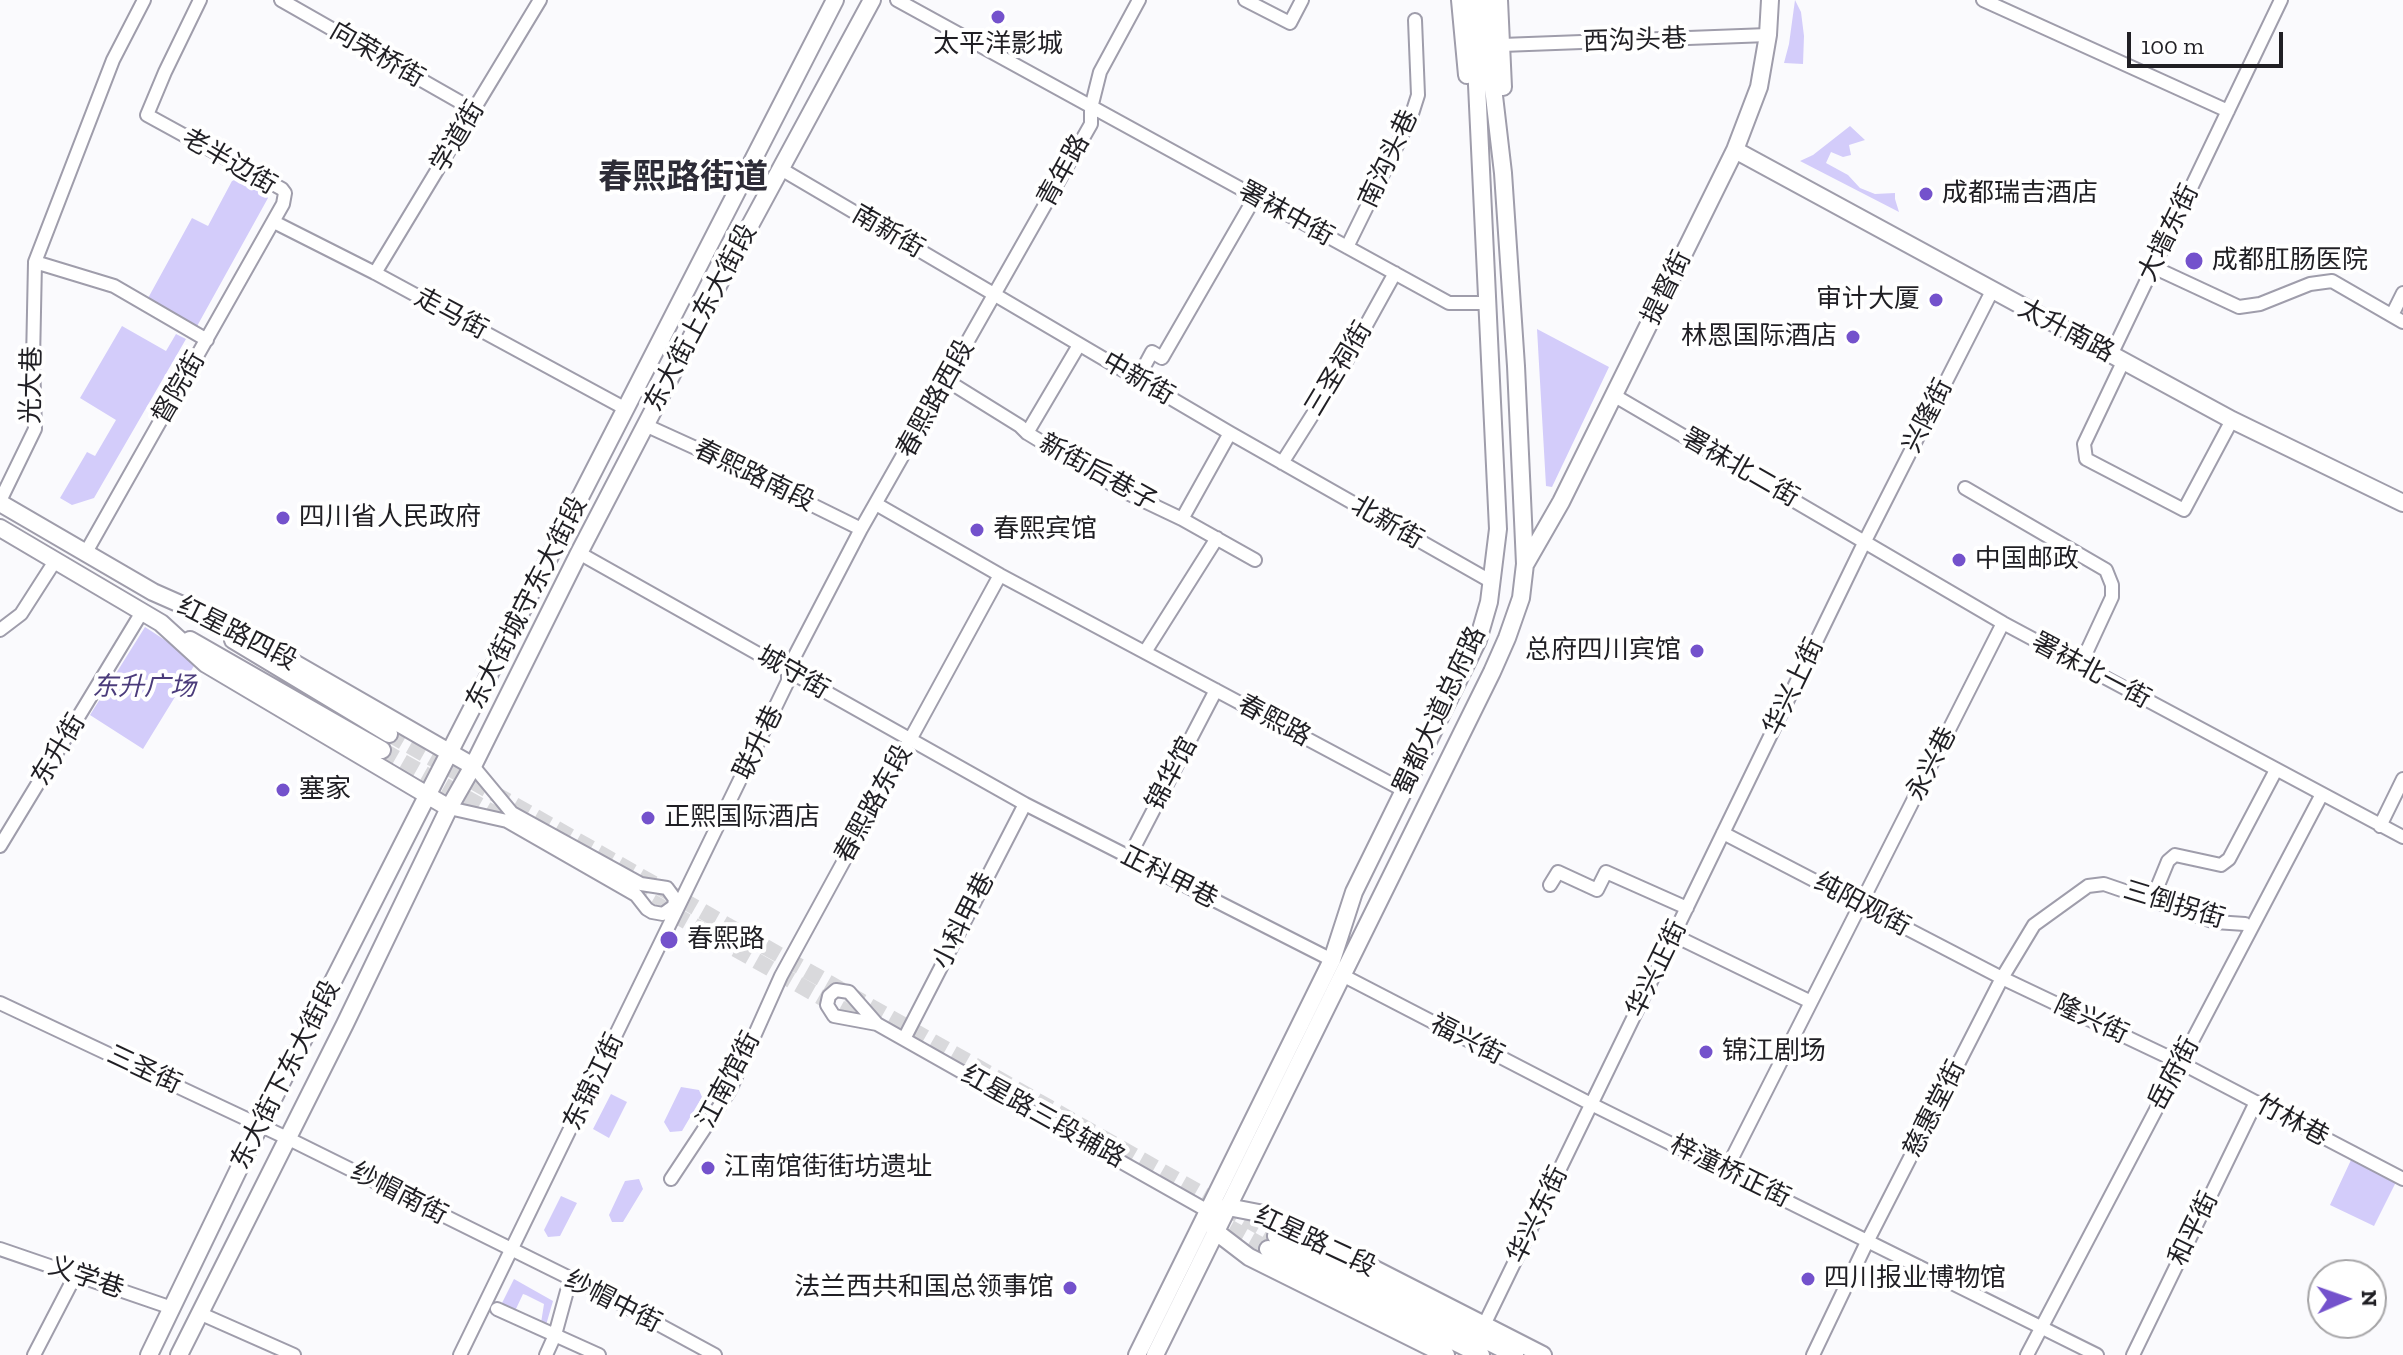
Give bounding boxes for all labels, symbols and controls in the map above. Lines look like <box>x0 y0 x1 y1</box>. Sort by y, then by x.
marker: 太平洋影城 <box>989 8 1007 26</box>
street label: 向荣桥街 <box>324 15 430 95</box>
scale bar <box>2131 16 2287 66</box>
street label: 西沟头巷 <box>1582 24 1688 58</box>
place label: 太平洋影城 <box>933 29 1063 61</box>
text: 100 m <box>2141 31 2204 60</box>
street label: 学道街 <box>425 96 491 178</box>
street label: 南沟头巷 <box>1353 105 1425 213</box>
street label: 老半边街 <box>176 122 282 202</box>
street label: 青年路 <box>1031 129 1097 213</box>
district label: 春熙路街道 <box>598 158 768 198</box>
street label: 署袜中街 <box>1233 175 1339 253</box>
place label: 成都瑞吉酒店 <box>1942 178 2098 210</box>
street label: 大墙东街 <box>2132 179 2206 287</box>
marker: 成都瑞吉酒店 <box>1917 185 1935 203</box>
street label: 南新街 <box>846 199 930 265</box>
street label: 东大街上东大街段 <box>638 219 764 417</box>
place label: 成都肛肠医院 <box>2212 245 2368 277</box>
street label: 提督街 <box>1636 246 1698 330</box>
marker: 成都肛肠医院 <box>2183 250 2205 272</box>
street label: 走马街 <box>409 282 493 346</box>
place label: 审计大厦 <box>1816 284 1920 316</box>
marker: 审计大厦 <box>1927 291 1945 309</box>
street label: 太升南路 <box>2013 293 2119 369</box>
street label: 三圣祠街 <box>1299 316 1379 422</box>
place label: 林恩国际酒店 <box>1681 321 1837 353</box>
marker: 林恩国际酒店 <box>1844 328 1862 346</box>
street label: 春熙路西段 <box>891 335 981 463</box>
street label: 光大巷 <box>16 346 48 424</box>
street label: 督院街 <box>146 346 212 430</box>
street label: 中新街 <box>1096 346 1180 412</box>
street label: 兴隆街 <box>1896 374 1960 458</box>
street label: 署袜北二街 <box>1676 422 1804 514</box>
street label: 新街后巷子 <box>1034 428 1162 518</box>
street label: 春熙路南段 <box>689 433 819 519</box>
street label: 北新街 <box>1345 490 1429 556</box>
street label: 东大街城守东大街段 <box>460 492 594 714</box>
place label: 四川省人民政府 <box>299 502 481 534</box>
marker: 四川省人民政府 <box>274 509 292 527</box>
place label: 春熙宾馆 <box>993 514 1097 546</box>
marker: 春熙宾馆 <box>968 521 986 539</box>
place label: 中国邮政 <box>1975 544 2079 576</box>
marker: 中国邮政 <box>1950 551 1968 569</box>
street label: 红星路四段 <box>172 591 302 677</box>
street label: 蜀都大道总府路 <box>1387 622 1493 800</box>
street label: 署袜北一街 <box>2026 627 2156 715</box>
street label: 华兴上街 <box>1757 633 1831 741</box>
place label: 总府四川宾馆 <box>1525 635 1681 667</box>
street label: 城守街 <box>751 640 835 706</box>
marker: 总府四川宾馆 <box>1688 642 1706 660</box>
park label: 东升广场 <box>92 672 196 704</box>
street label: 春熙路 <box>1232 689 1316 753</box>
street label: 联升巷 <box>728 701 790 785</box>
street label: 东升街 <box>26 709 92 791</box>
street label: 永兴巷 <box>1900 722 1964 806</box>
street label: 锦华馆 <box>1140 732 1204 816</box>
street label: 春熙路东段 <box>829 740 919 868</box>
place label: 塞家 <box>299 774 351 806</box>
marker: 塞家 <box>274 781 292 799</box>
place label: 正熙国际酒店 <box>664 802 820 834</box>
marker: 正熙国际酒店 <box>639 809 657 827</box>
street label: 正科甲巷 <box>1116 840 1222 916</box>
street label: 纯阳观街 <box>1809 867 1915 943</box>
street label: 小科甲巷 <box>926 868 1002 974</box>
street label: 三倒拐街 <box>2120 875 2228 935</box>
street label: 华兴正街 <box>1620 915 1694 1023</box>
place label: 春熙路 <box>687 924 765 956</box>
marker: 春熙路 <box>658 929 680 951</box>
street label: 东大街下东大街段 <box>225 975 347 1175</box>
street label: 隆兴街 <box>2049 989 2133 1051</box>
street label: 福兴街 <box>1425 1008 1509 1072</box>
street label: 江南馆街 <box>691 1027 767 1133</box>
street label: 东锦江街 <box>557 1028 631 1136</box>
street label: 岳府街 <box>2142 1032 2206 1116</box>
place label: 锦江剧场 <box>1722 1036 1826 1068</box>
street label: 三圣街 <box>102 1039 186 1101</box>
marker: 锦江剧场 <box>1697 1043 1715 1061</box>
street label: 慈惠堂街 <box>1897 1056 1973 1162</box>
street label: 红星路三段辅路 <box>956 1059 1130 1175</box>
street label: 竹林巷 <box>2250 1089 2334 1153</box>
street label: 梓潼桥正街 <box>1665 1129 1795 1215</box>
place label: 江南馆街街坊遗址 <box>724 1152 932 1184</box>
street label: 纱帽南街 <box>346 1156 452 1232</box>
marker: 江南馆街街坊遗址 <box>699 1159 717 1177</box>
street label: 华兴东街 <box>1501 1161 1575 1269</box>
street label: 和平街 <box>2163 1187 2225 1271</box>
street label: 红星路二段 <box>1249 1200 1381 1284</box>
street label: 义学巷 <box>44 1251 128 1305</box>
north arrow <box>2307 1259 2387 1339</box>
place label: 四川报业博物馆 <box>1824 1263 2006 1295</box>
street label: 纱帽中街 <box>560 1264 666 1340</box>
marker: 四川报业博物馆 <box>1799 1270 1817 1288</box>
place label: 法兰西共和国总领事馆 <box>794 1272 1054 1304</box>
marker: 法兰西共和国总领事馆 <box>1061 1279 1079 1297</box>
text: N <box>2356 1289 2383 1307</box>

